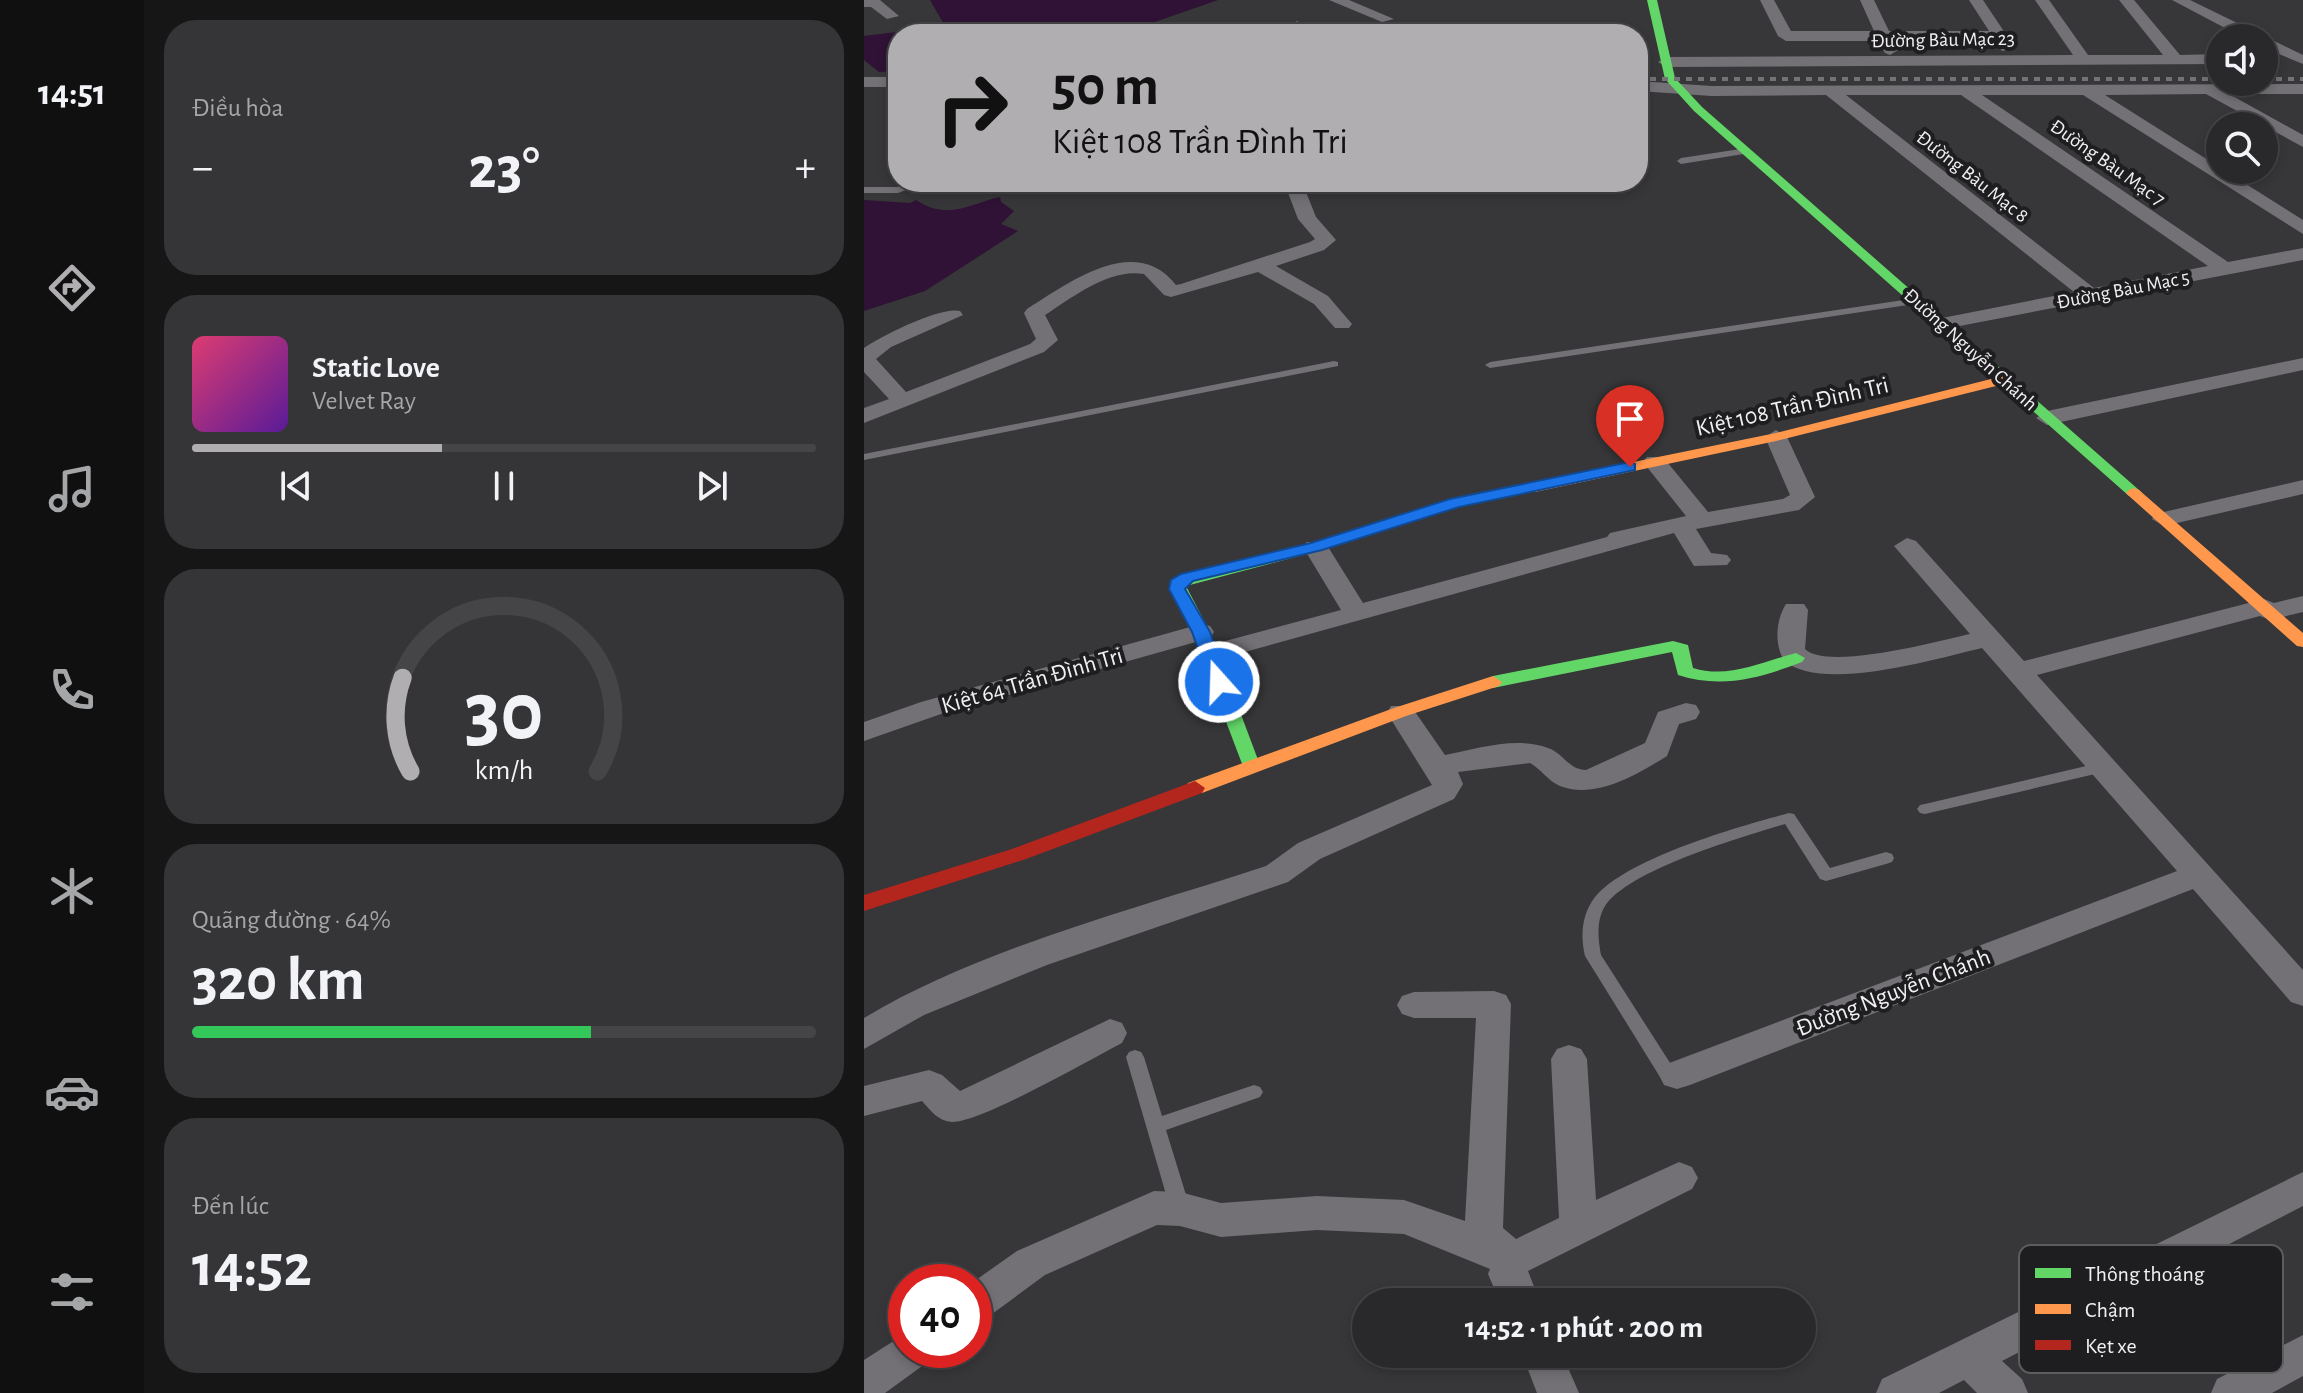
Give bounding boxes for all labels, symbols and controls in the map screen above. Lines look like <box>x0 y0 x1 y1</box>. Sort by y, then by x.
map controls <box>2206 24 2278 184</box>
button: sound <box>2206 24 2278 96</box>
street label: Đường Bàu Mạc 23 <box>1871 29 2015 51</box>
icon: right <box>920 56 1024 160</box>
text: 50 m <box>1052 59 1159 115</box>
text: 14:51 <box>38 75 106 111</box>
text: Điều hòa <box>192 95 284 121</box>
button: search <box>2206 112 2278 184</box>
street label: Đường Bàu Mạc 7 <box>2046 116 2168 210</box>
text: Kiệt 108 Trần Đình Tri <box>1052 124 1348 160</box>
street label: Đường Bàu Mạc 8 <box>1913 127 2032 227</box>
text: 23° <box>468 139 540 199</box>
text: − <box>192 146 213 190</box>
text: + <box>795 146 816 190</box>
icon: directions <box>44 260 100 316</box>
street label: Đường Bàu Mạc 5 <box>2055 267 2191 313</box>
street label: Đường Nguyễn Chánh <box>1900 285 2041 415</box>
text: Static Love <box>312 353 440 383</box>
street label: Kiệt 108 Trần Đình Tri <box>1693 373 1891 441</box>
pin <box>1596 385 1664 467</box>
text: Velvet Ray <box>312 388 416 414</box>
icon: arrive <box>1608 397 1652 441</box>
icon: music <box>44 461 100 517</box>
icon: previous <box>274 464 318 508</box>
icon: pause <box>482 464 526 508</box>
icon: next <box>690 464 734 508</box>
position arrow <box>1177 640 1261 724</box>
street label: Kiệt 64 Trần Đình Tri <box>939 644 1126 718</box>
icon: phone <box>44 662 100 718</box>
text: 30 <box>464 671 544 755</box>
text: km/h <box>475 757 533 786</box>
icon: climate <box>44 863 100 919</box>
text: Quãng đường · 64% <box>192 907 391 933</box>
street label: Đường Nguyễn Chánh <box>1792 944 1994 1041</box>
text: 320 km <box>192 951 365 1011</box>
icon: car <box>44 1064 100 1120</box>
text: Đến lúc <box>192 1193 269 1219</box>
text: 14:52 <box>192 1237 312 1297</box>
legend <box>2019 1245 2283 1373</box>
text: Thông thoáng <box>2085 1263 2205 1285</box>
icon: filters <box>44 1264 100 1320</box>
speed limit sign: 40 <box>888 1264 992 1368</box>
text: Chậm <box>2085 1299 2135 1321</box>
text: 14:52 · 1 phút · 200 m <box>1465 1313 1703 1343</box>
text: Kẹt xe <box>2085 1335 2137 1357</box>

